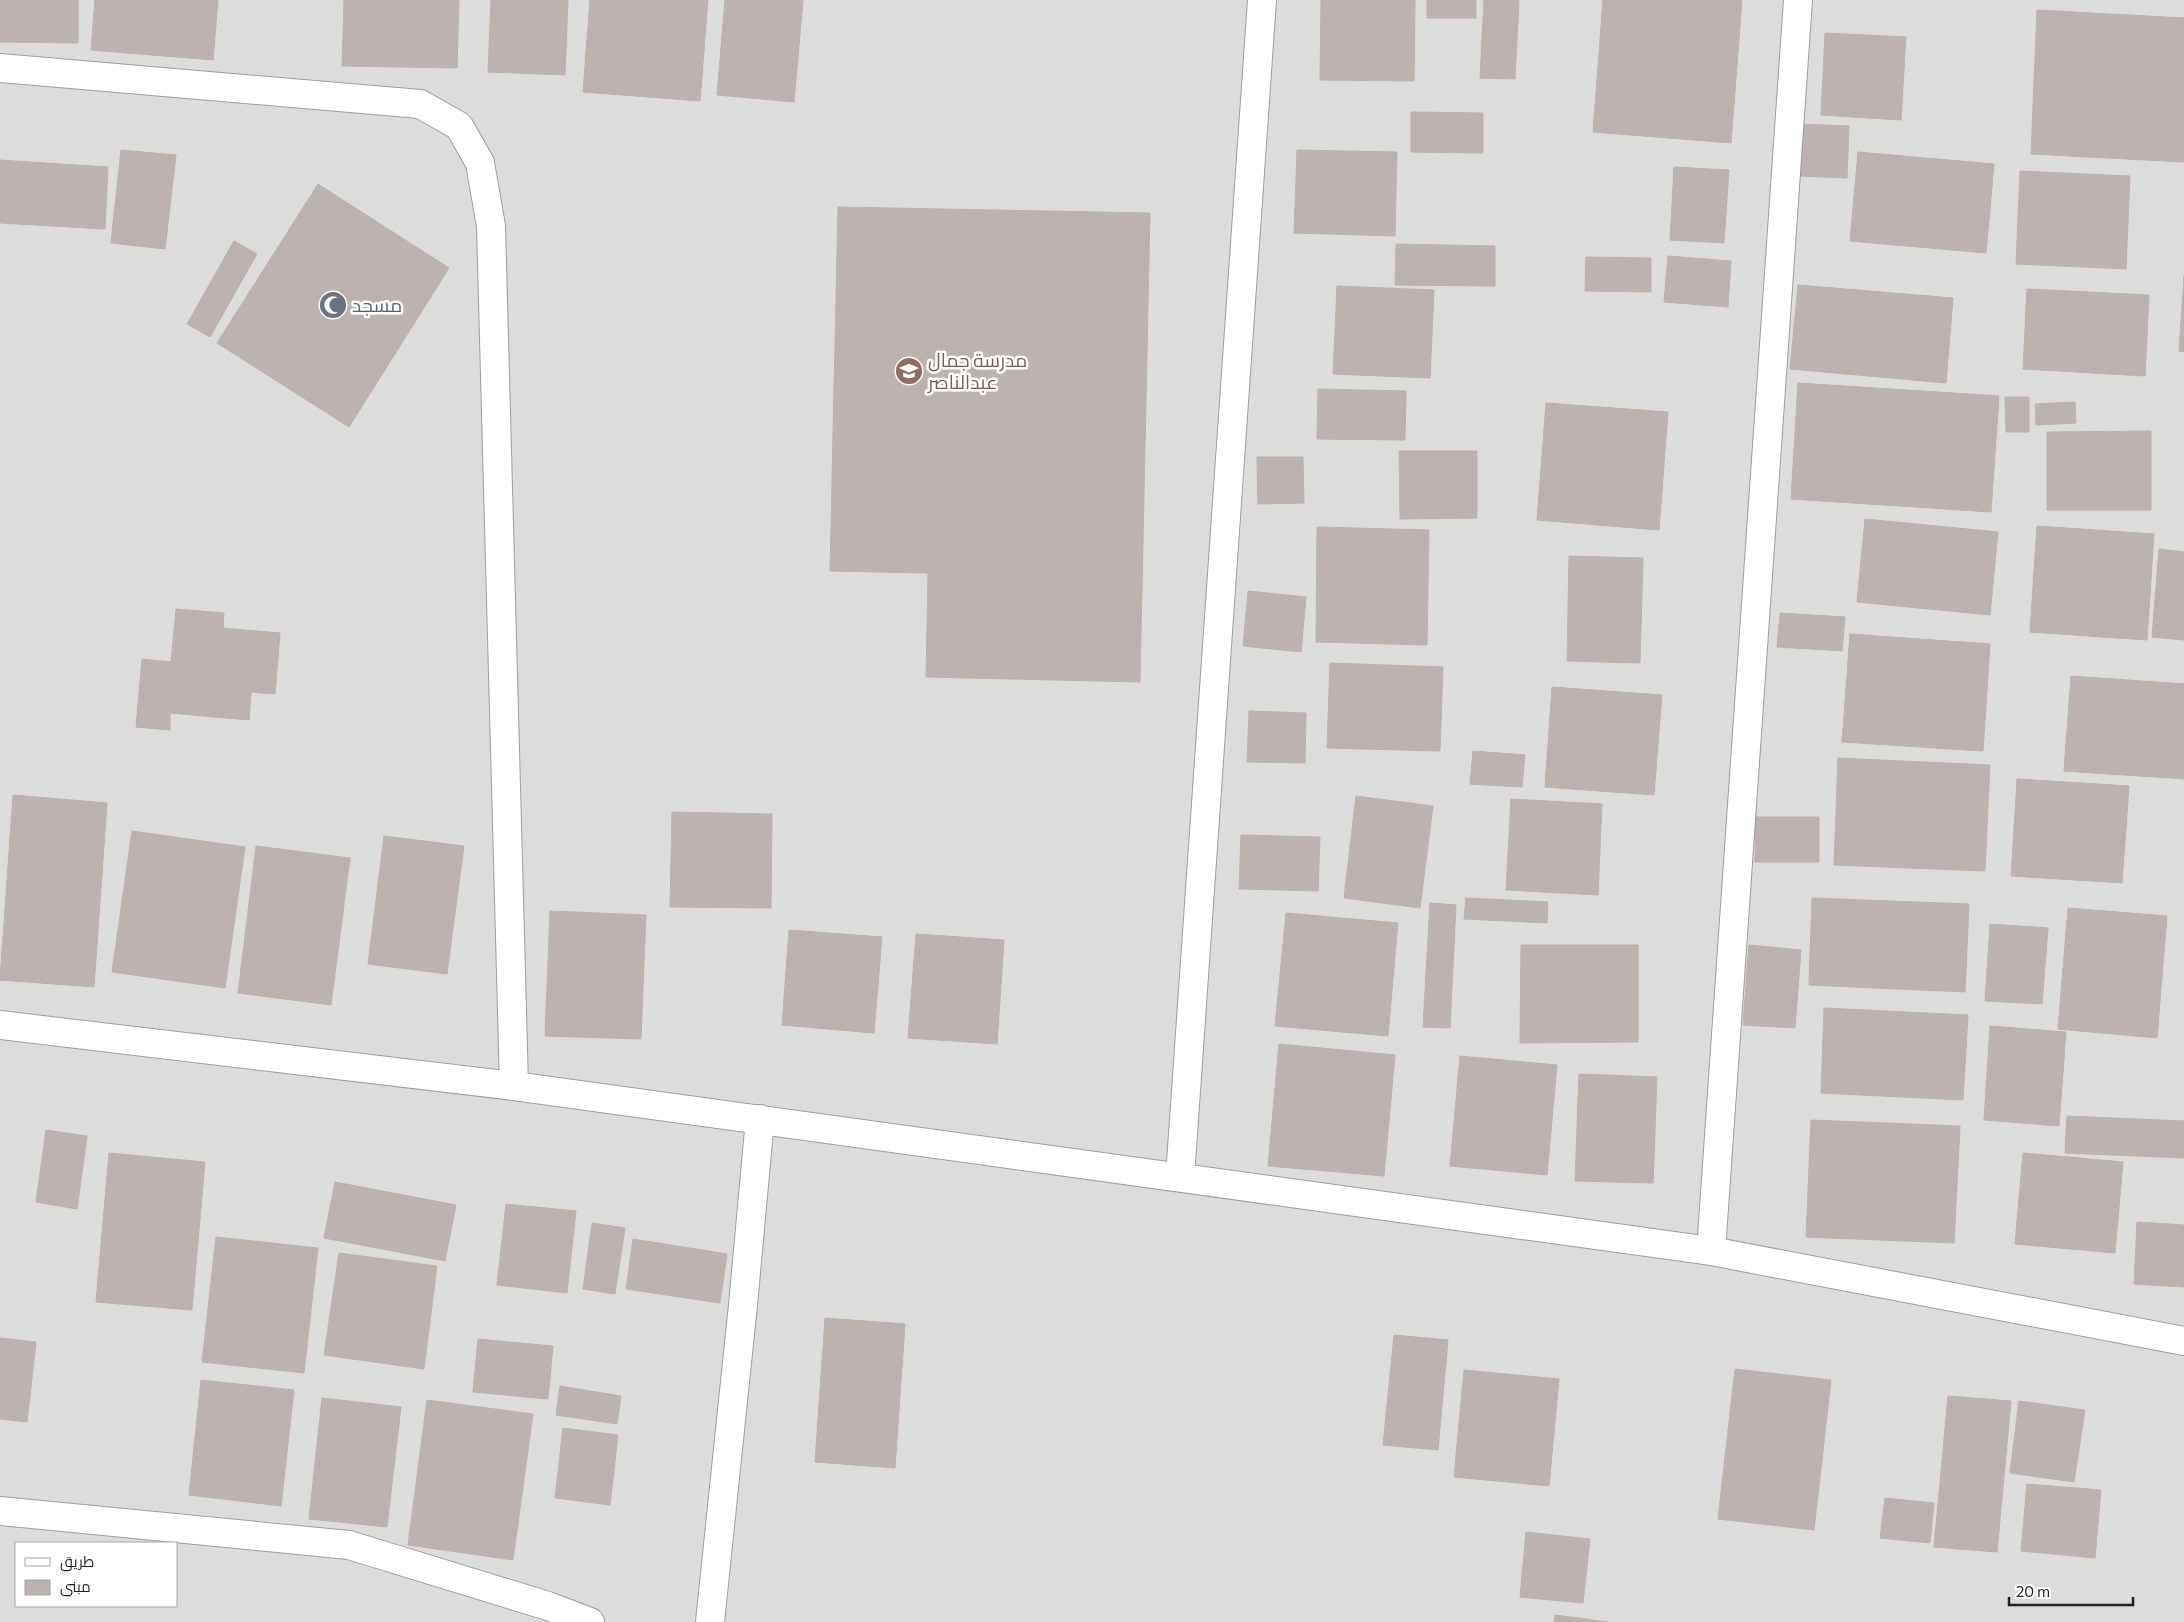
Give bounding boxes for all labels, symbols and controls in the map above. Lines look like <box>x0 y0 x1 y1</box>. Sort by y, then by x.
mosque icon: مسجد <box>318 290 348 320</box>
place label: مسجد <box>352 293 402 316</box>
place label: مدرسة جمال عبدالناصر <box>927 348 1027 394</box>
school or university icon: مدرسة جمال عبدالناصر <box>894 356 924 386</box>
legend <box>15 1542 178 1607</box>
text: طريق <box>60 1552 94 1572</box>
scale bar <box>2009 1574 2133 1606</box>
text: مبنى <box>60 1577 91 1597</box>
text: 20 m <box>2016 1582 2050 1600</box>

